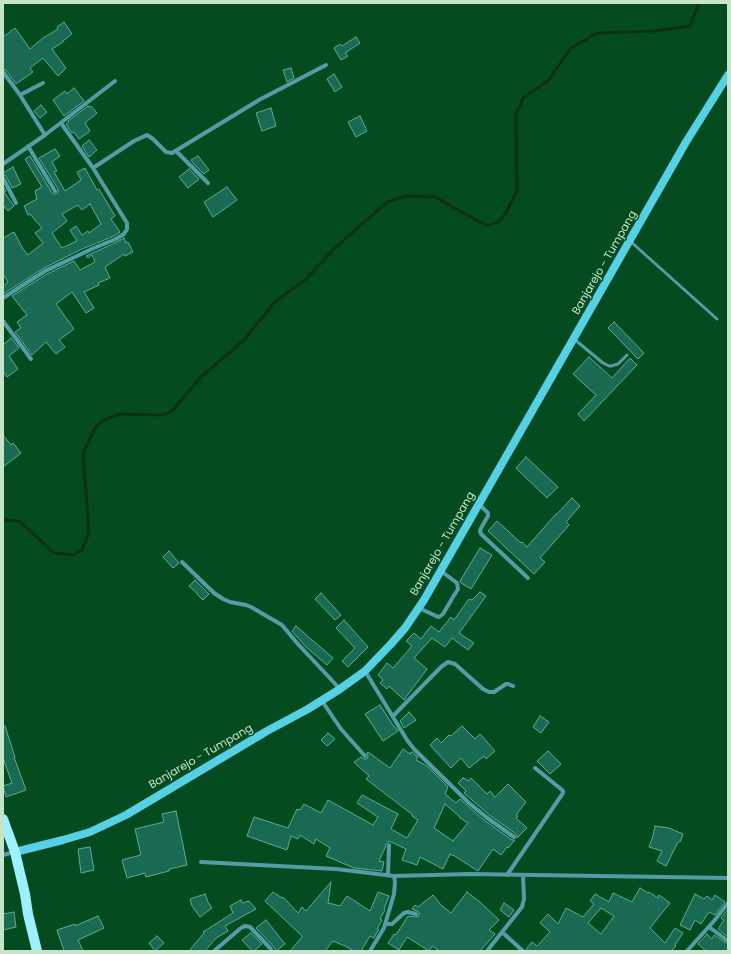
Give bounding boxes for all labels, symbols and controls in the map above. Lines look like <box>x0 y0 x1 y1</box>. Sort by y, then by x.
street label: Banjarejo - Tumpang <box>570 209 640 317</box>
street label: Banjarejo - Tumpang <box>408 490 478 598</box>
street label: Banjarejo - Tumpang <box>147 722 255 792</box>

